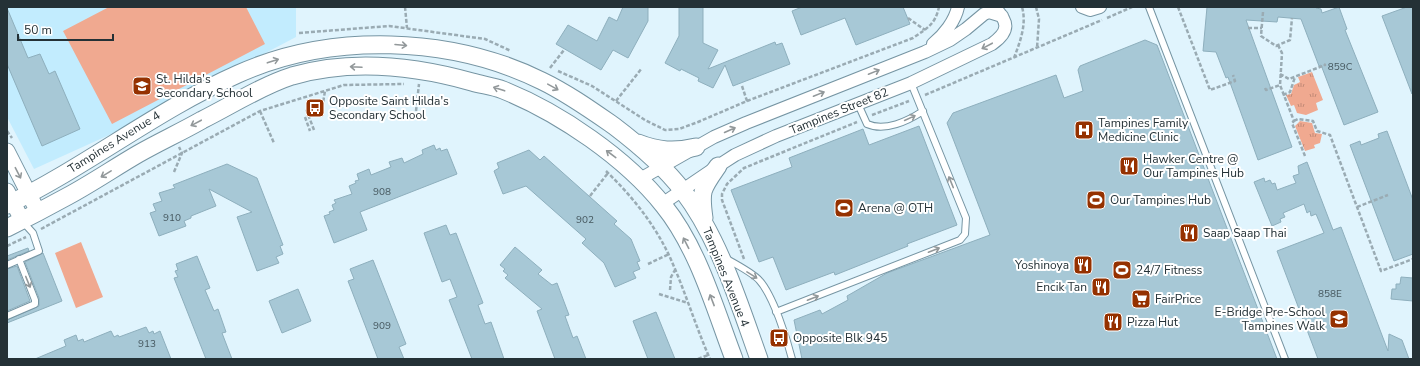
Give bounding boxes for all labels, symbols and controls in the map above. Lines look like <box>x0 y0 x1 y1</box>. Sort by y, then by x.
scale bar <box>18 16 113 42</box>
text: 50 m <box>24 22 52 38</box>
one-way arrow <box>394 41 407 48</box>
one-way arrow <box>981 43 993 50</box>
one-way arrow <box>266 57 278 65</box>
house number: 859C <box>1328 60 1353 74</box>
one-way arrow <box>350 63 363 70</box>
one-way arrow <box>868 68 880 75</box>
place label: St. Hilda's Secondary School <box>156 71 253 101</box>
school or university icon: St. Hilda's Secondary School <box>131 75 153 97</box>
one-way arrow <box>547 83 559 91</box>
street label: Tampines Street 82 <box>787 84 891 138</box>
one-way arrow <box>492 85 505 92</box>
one-way arrow <box>812 90 824 98</box>
place label: Opposite Saint Hilda's Secondary School <box>329 93 449 123</box>
bus stop icon: Opposite Saint Hilda's Secondary School <box>304 97 326 119</box>
street label: Tampines Avenue 4 <box>65 107 163 177</box>
one-way arrow <box>904 114 916 121</box>
place label: Tampines Family Medicine Clinic <box>1098 115 1189 145</box>
hospital icon: Tampines Family Medicine Clinic <box>1073 119 1095 141</box>
one-way arrow <box>190 120 202 128</box>
one-way arrow <box>724 125 736 133</box>
one-way arrow <box>605 150 616 158</box>
place label: Hawker Centre @ Our Tampines Hub <box>1143 151 1244 181</box>
restaurant icon: Hawker Centre @ Our Tampines Hub <box>1118 155 1140 177</box>
one-way arrow <box>15 166 22 178</box>
one-way arrow <box>100 170 112 178</box>
one-way arrow <box>947 176 955 188</box>
house number: 908 <box>373 185 391 199</box>
sports icon: Our Tampines Hub <box>1085 189 1107 211</box>
place label: Our Tampines Hub <box>1110 192 1211 208</box>
sports icon: Arena @ OTH <box>833 197 855 219</box>
place label: Arena @ OTH <box>858 200 933 216</box>
house number: 910 <box>163 211 181 225</box>
house number: 902 <box>576 213 594 227</box>
restaurant icon: Saap Saap Thai <box>1178 222 1200 244</box>
street label: Tampines Avenue 4 <box>699 225 753 329</box>
place label: Saap Saap Thai <box>1203 225 1287 241</box>
one-way arrow <box>682 237 690 249</box>
one-way arrow <box>927 246 939 254</box>
restaurant icon: Yoshinoya <box>1072 254 1094 276</box>
place label: Yoshinoya <box>1014 257 1069 273</box>
sports icon: 24/7 Fitness <box>1111 259 1133 281</box>
place label: 24/7 Fitness <box>1136 262 1203 278</box>
one-way arrow <box>746 271 757 279</box>
one-way arrow <box>25 276 33 288</box>
restaurant icon: Encik Tan <box>1090 276 1112 298</box>
place label: Encik Tan <box>1036 279 1087 295</box>
house number: 858E <box>1318 287 1342 301</box>
supermarket icon: FairPrice <box>1130 288 1152 310</box>
place label: FairPrice <box>1155 291 1201 307</box>
one-way arrow <box>806 293 818 301</box>
one-way arrow <box>707 294 715 306</box>
place label: E-Bridge Pre-School Tampines Walk <box>1215 304 1326 334</box>
school or university icon: E-Bridge Pre-School Tampines Walk <box>1328 308 1350 330</box>
restaurant icon: Pizza Hut <box>1102 311 1124 333</box>
place label: Pizza Hut <box>1127 314 1179 330</box>
house number: 909 <box>373 319 391 333</box>
bus stop icon: Opposite Blk 945 <box>768 327 790 349</box>
place label: Opposite Blk 945 <box>793 330 887 346</box>
house number: 913 <box>138 337 156 351</box>

